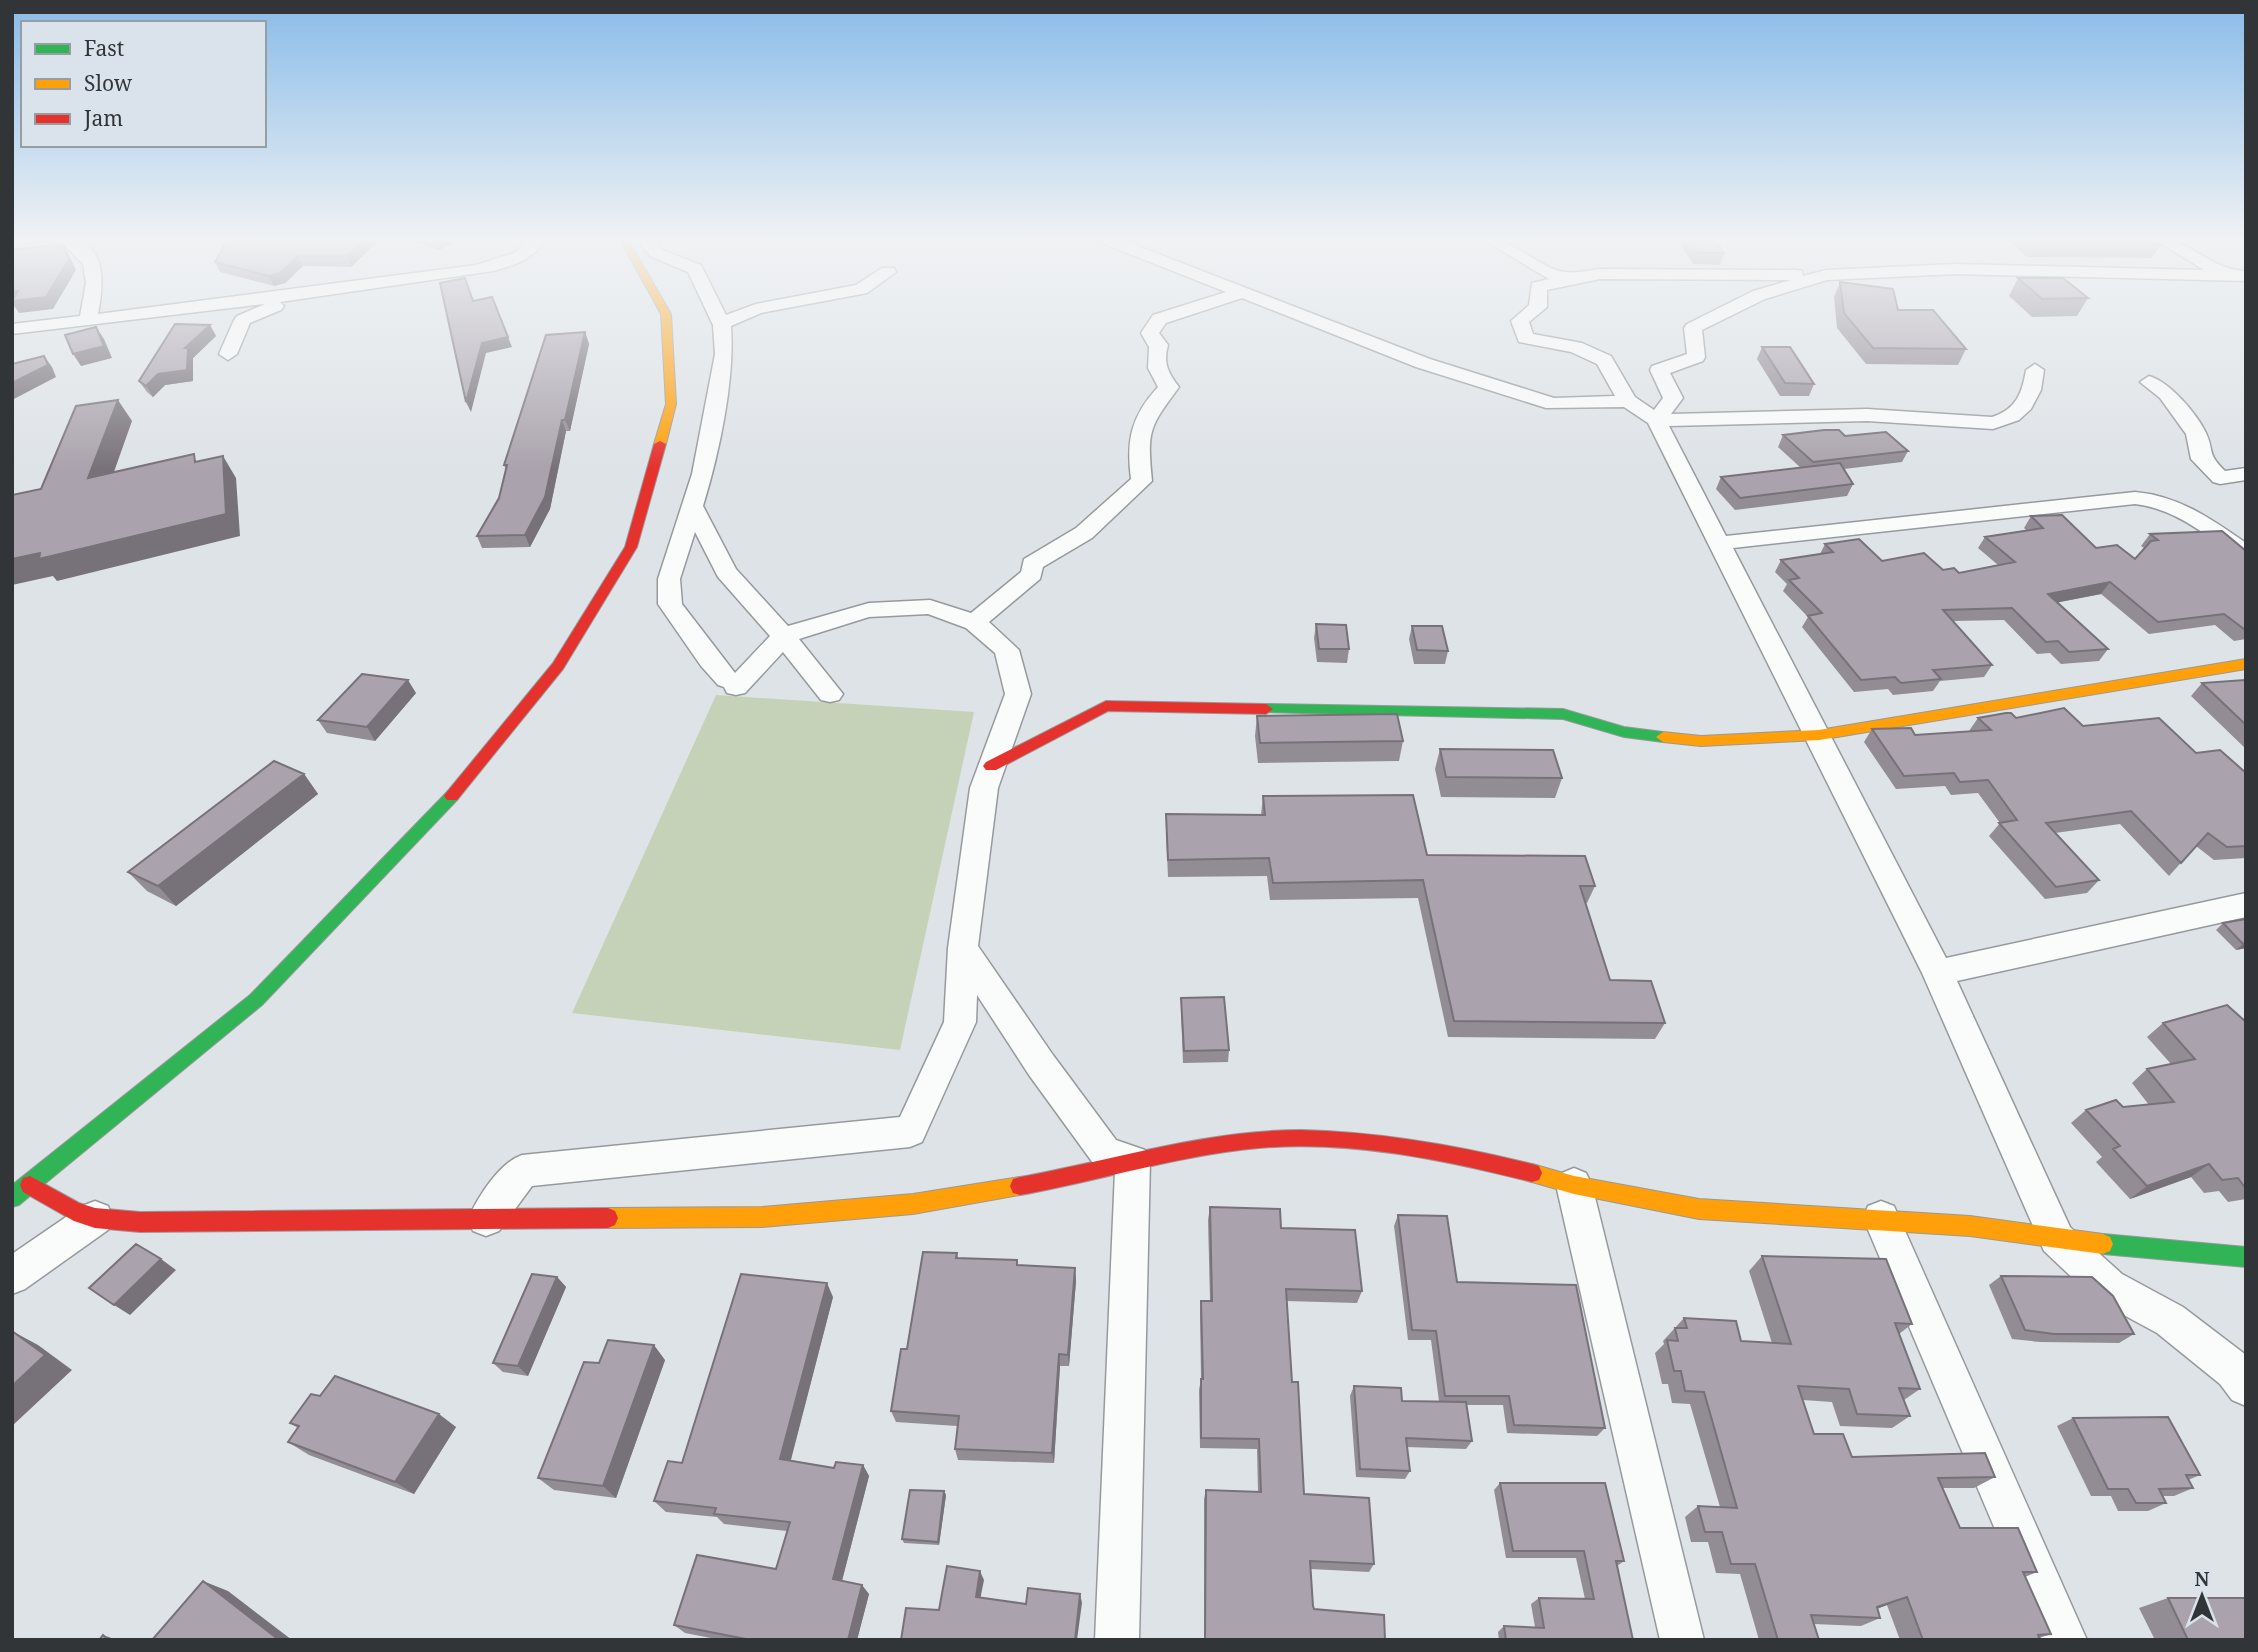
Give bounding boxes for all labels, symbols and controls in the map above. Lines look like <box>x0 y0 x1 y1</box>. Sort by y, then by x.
legend <box>21 21 266 147</box>
text: Fast <box>84 34 124 62</box>
text: Slow <box>84 69 133 97</box>
text: Jam <box>83 104 123 132</box>
north arrow <box>2167 1561 2237 1631</box>
text: N <box>2195 1566 2210 1592</box>

